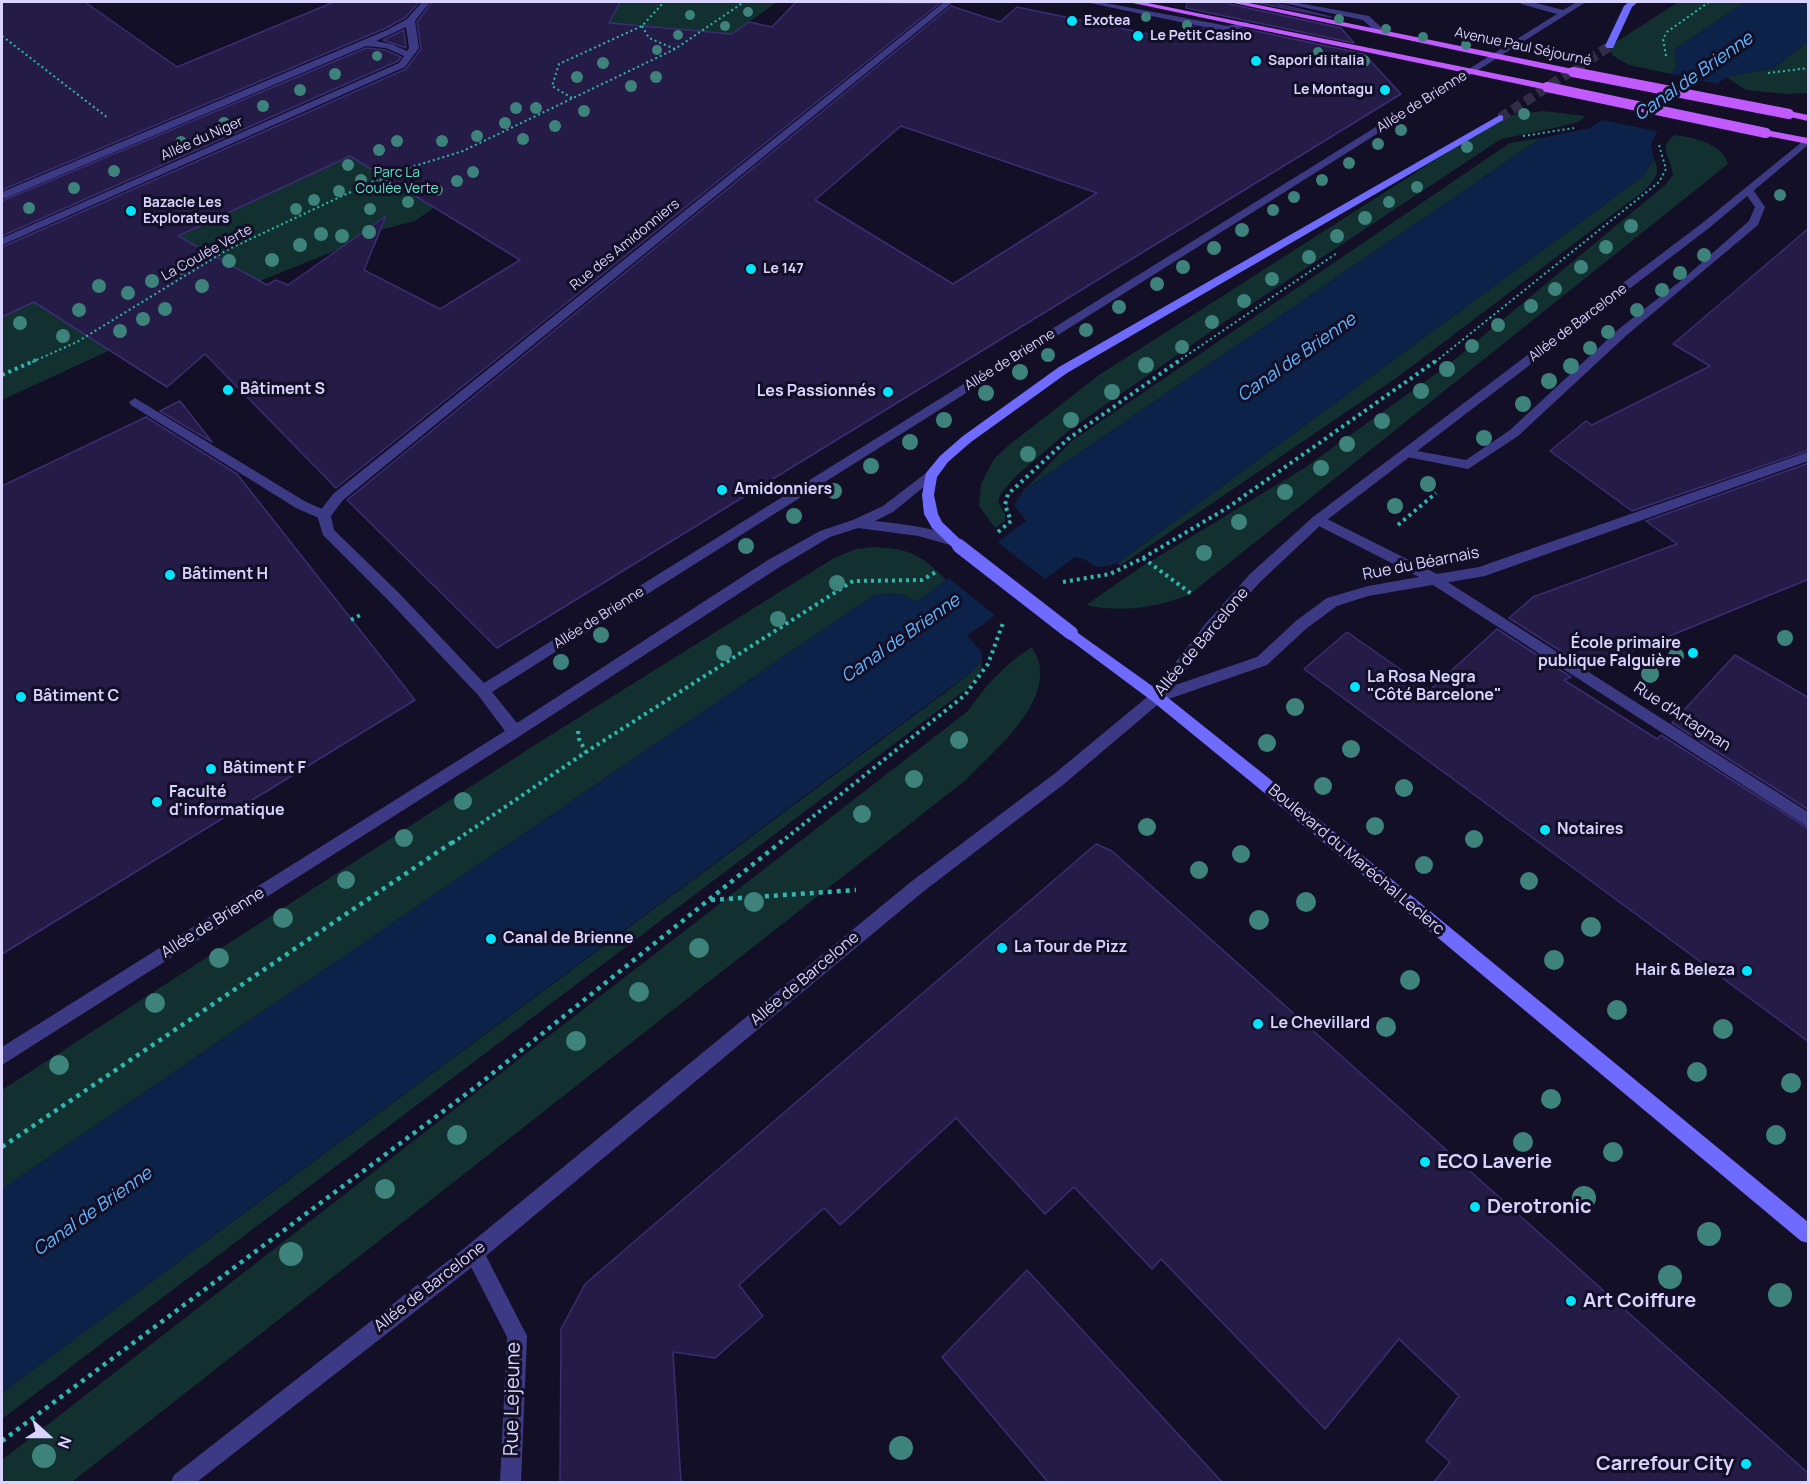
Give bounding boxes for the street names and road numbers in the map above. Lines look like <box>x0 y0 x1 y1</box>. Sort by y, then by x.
street label: Avenue Paul Séjourné <box>1453 24 1593 70</box>
street label: Allée de Brienne <box>1374 67 1470 137</box>
street label: Allée du Niger <box>158 113 246 165</box>
street label: Rue des Amidonniers <box>567 196 683 294</box>
street label: La Coulée Verte <box>159 221 255 285</box>
street label: Allée de Barcelone <box>1525 281 1631 365</box>
street label: Allée de Brienne <box>962 325 1058 395</box>
street label: Rue du Béarnais <box>1361 543 1481 585</box>
street label: Allée de Brienne <box>551 583 647 653</box>
street label: Allée de Barcelone <box>1151 584 1253 700</box>
street label: Rue d'Artagnan <box>1630 679 1734 755</box>
street label: Boulevard du Maréchal Leclerc <box>1264 781 1448 939</box>
street label: Allée de Brienne <box>158 884 268 962</box>
street label: Allée de Barcelone <box>747 928 863 1030</box>
street label: Allée de Barcelone <box>371 1238 489 1336</box>
street label: Rue Lejeune <box>500 1342 526 1456</box>

